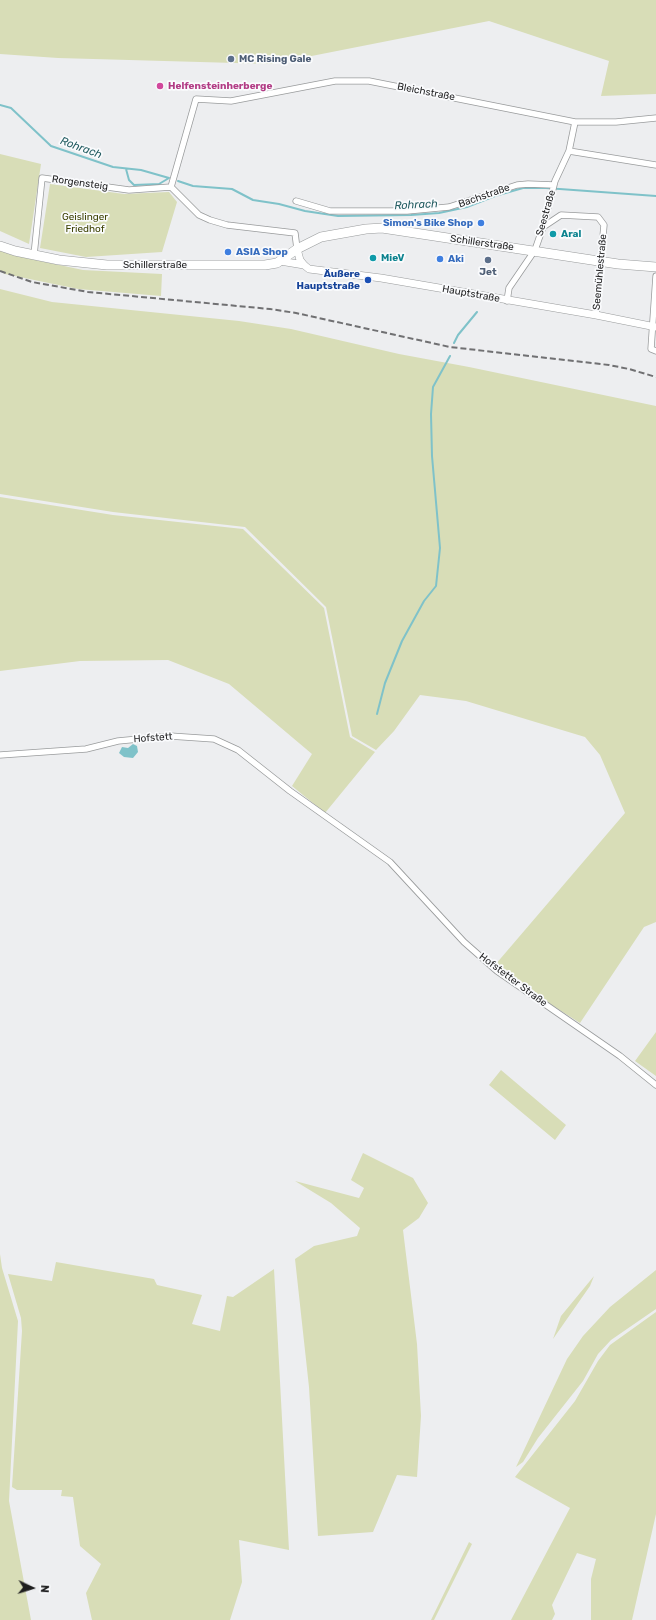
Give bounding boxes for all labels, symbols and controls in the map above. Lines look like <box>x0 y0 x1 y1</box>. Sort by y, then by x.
place label: MC Rising Gale <box>239 53 311 65</box>
marker: MC Rising Gale <box>226 54 236 64</box>
place label: Helfensteinherberge <box>168 80 272 92</box>
marker: Helfensteinherberge <box>155 81 165 91</box>
street label: Bleichstraße <box>396 81 456 103</box>
water label: Rohrach <box>58 134 104 162</box>
street label: Rorgensteig <box>51 173 109 193</box>
street label: Bachstraße <box>457 182 511 210</box>
street label: Seestraße <box>534 189 558 237</box>
water label: Rohrach <box>394 197 438 213</box>
park label: Geislinger Friedhof <box>62 211 108 234</box>
place label: Simon's Bike Shop <box>383 217 473 229</box>
marker: Simon's Bike Shop <box>476 218 486 228</box>
place label: Aral <box>561 228 581 240</box>
marker: Aral <box>548 229 558 239</box>
street label: Schillerstraße <box>449 233 515 253</box>
street label: Seemühlestraße <box>591 234 609 310</box>
place label: ASIA Shop <box>236 246 288 258</box>
marker: ASIA Shop <box>223 247 233 257</box>
place label: MieV <box>381 252 404 264</box>
marker: MieV <box>368 253 378 263</box>
place label: Aki <box>448 253 464 265</box>
marker: Aki <box>435 254 445 264</box>
marker: Jet <box>483 255 493 265</box>
street label: Schillerstraße <box>123 259 187 271</box>
place label: Jet <box>479 266 497 278</box>
place label: Äußere Hauptstraße <box>296 268 360 292</box>
marker: Äußere Hauptstraße <box>363 275 373 285</box>
street label: Hauptstraße <box>441 283 501 305</box>
street label: Hofstett <box>133 731 173 745</box>
street label: Hofstetter Straße <box>477 951 549 1009</box>
north arrow <box>12 1568 52 1608</box>
text: N <box>38 1584 51 1593</box>

